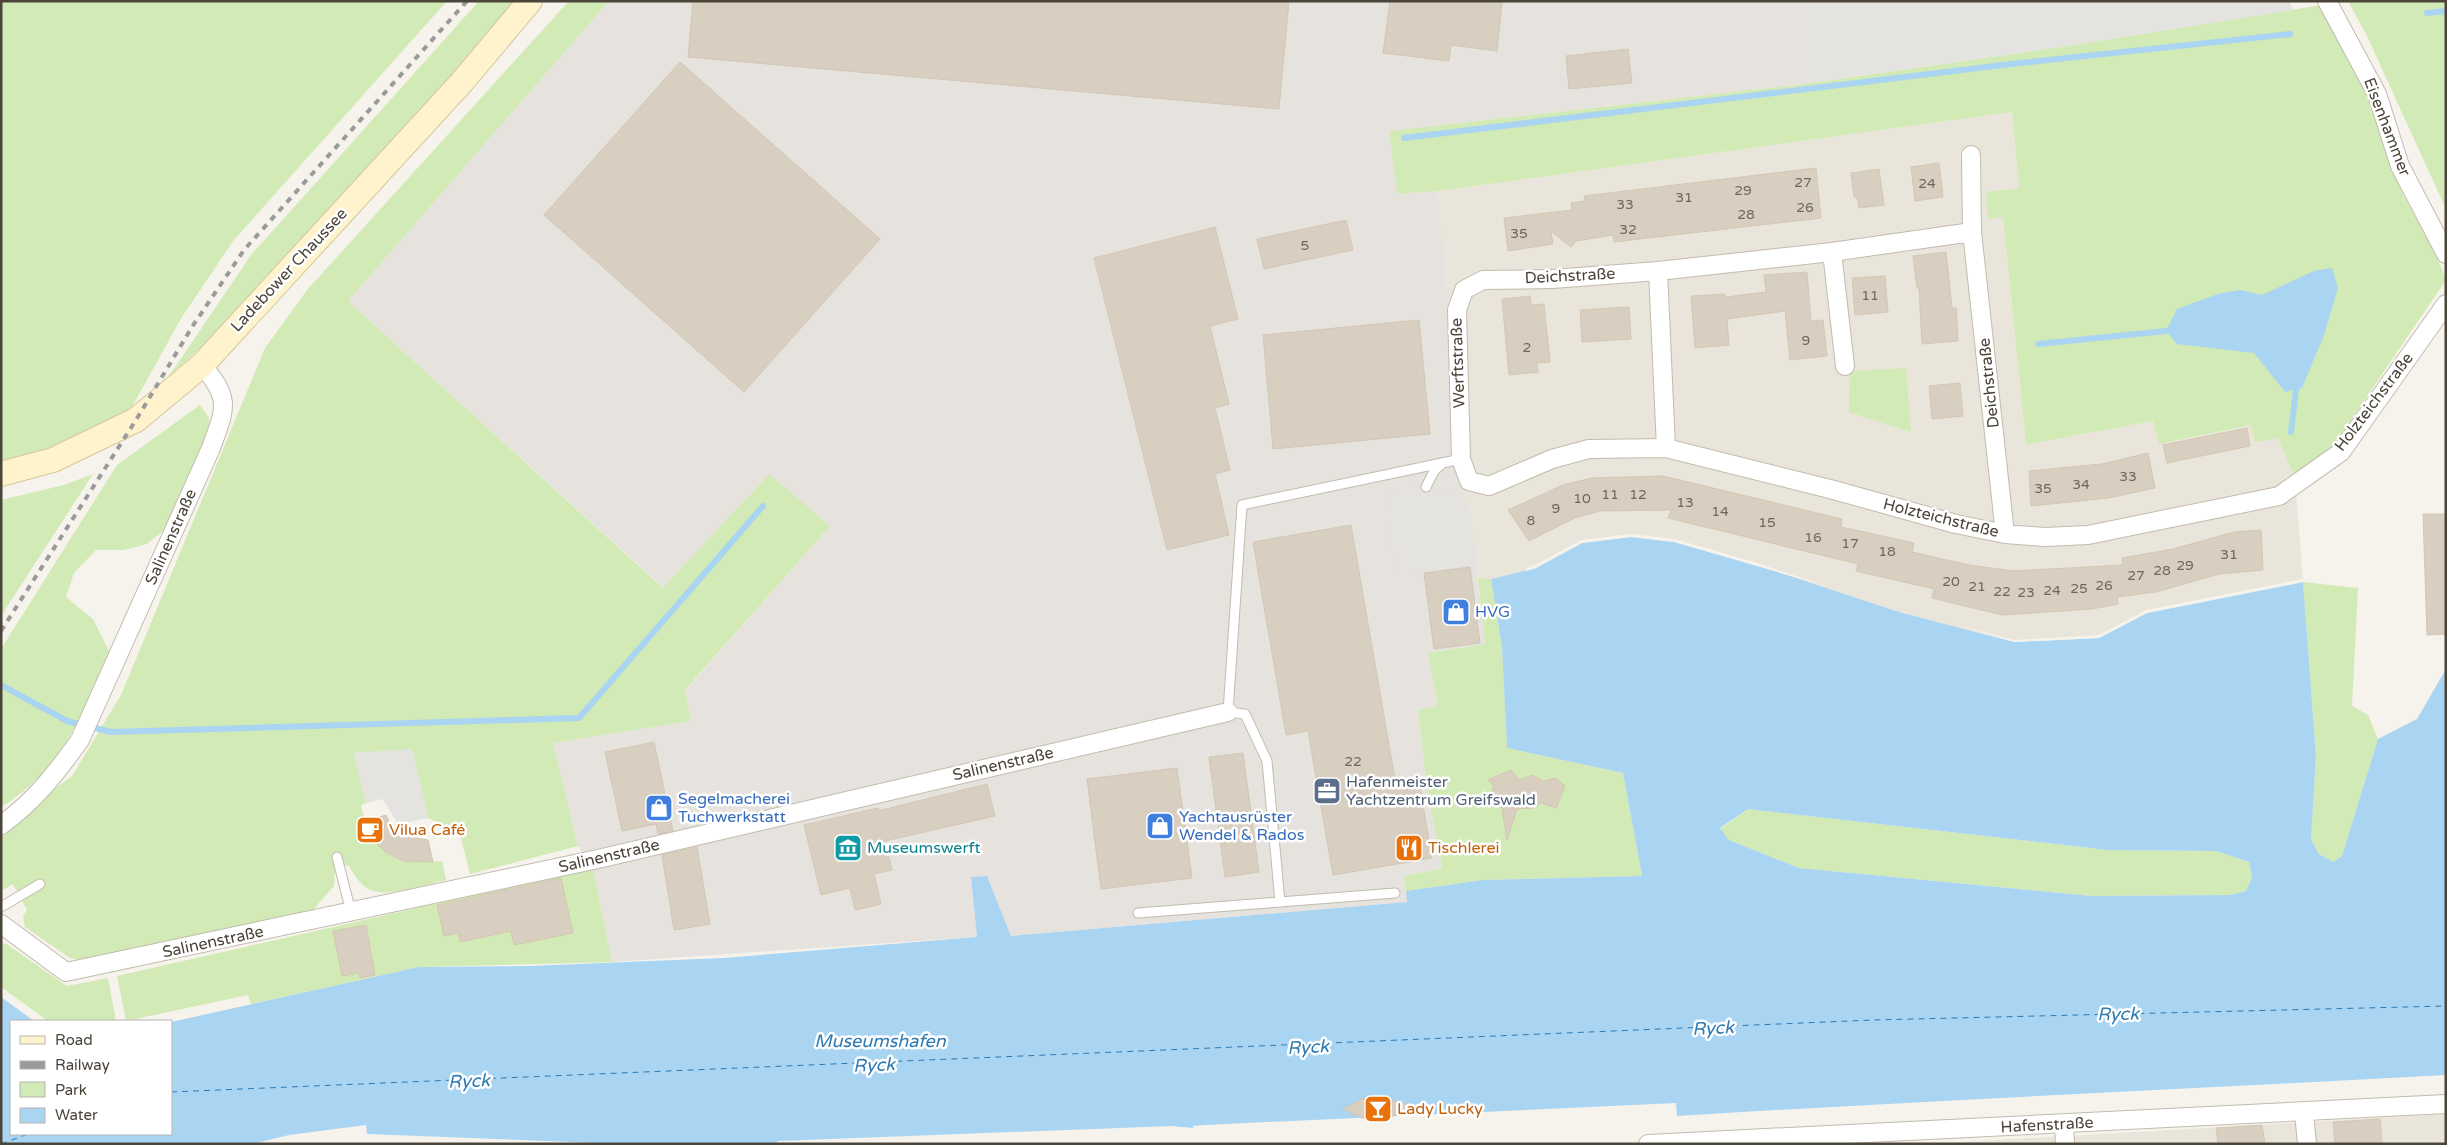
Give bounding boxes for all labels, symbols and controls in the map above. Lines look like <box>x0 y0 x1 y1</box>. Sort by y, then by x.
street label: Eisenhammer <box>2359 75 2415 180</box>
house number: 27 <box>1794 174 1812 191</box>
house number: 24 <box>1918 175 1936 192</box>
house number: 29 <box>1734 182 1752 199</box>
house number: 31 <box>1675 189 1693 206</box>
house number: 33 <box>1616 196 1634 213</box>
house number: 26 <box>1796 199 1814 216</box>
street label: Ladebower Chaussee <box>226 204 352 336</box>
house number: 28 <box>1737 206 1755 223</box>
house number: 32 <box>1619 221 1637 238</box>
house number: 35 <box>1510 225 1528 242</box>
house number: 5 <box>1301 237 1309 254</box>
street label: Deichstraße <box>1524 264 1616 288</box>
house number: 11 <box>1861 287 1879 304</box>
street label: Werftstraße <box>1446 318 1470 408</box>
house number: 9 <box>1802 332 1810 349</box>
street label: Deichstraße <box>1974 337 2004 429</box>
house number: 2 <box>1523 339 1531 356</box>
street label: Holzteichstraße <box>2330 349 2418 455</box>
house number: 33 <box>2119 468 2137 485</box>
house number: 34 <box>2072 476 2090 493</box>
house number: 35 <box>2034 480 2052 497</box>
street label: Salinenstraße <box>141 486 201 588</box>
house number: 11 <box>1601 486 1619 503</box>
house number: 12 <box>1629 486 1647 503</box>
house number: 10 <box>1573 490 1591 507</box>
house number: 13 <box>1676 494 1694 511</box>
street label: Holzteichstraße <box>1881 494 2001 542</box>
house number: 9 <box>1552 500 1560 517</box>
house number: 14 <box>1711 503 1729 520</box>
house number: 8 <box>1527 512 1536 529</box>
house number: 15 <box>1758 514 1776 531</box>
house number: 16 <box>1804 529 1822 546</box>
house number: 17 <box>1841 535 1859 552</box>
house number: 18 <box>1878 543 1896 560</box>
house number: 31 <box>2220 546 2238 563</box>
house number: 29 <box>2176 557 2194 574</box>
house number: 28 <box>2153 562 2171 579</box>
house number: 27 <box>2127 567 2145 584</box>
house number: 20 <box>1942 573 1960 590</box>
house number: 26 <box>2095 577 2113 594</box>
house number: 21 <box>1968 578 1986 595</box>
house number: 25 <box>2070 580 2088 597</box>
house number: 24 <box>2043 582 2061 599</box>
house number: 22 <box>1993 583 2011 600</box>
house number: 23 <box>2017 584 2035 601</box>
shop icon: HVG <box>1441 597 1471 627</box>
place label: HVG <box>1475 602 1510 622</box>
street label: Salinenstraße <box>951 743 1055 785</box>
house number: 22 <box>1344 753 1362 770</box>
place label: Hafenmeister Yachtzentrum Greifswald <box>1346 772 1536 810</box>
office icon: Hafenmeister Yachtzentrum Greifswald <box>1312 776 1342 806</box>
place label: Segelmacherei Tuchwerkstatt <box>678 789 790 827</box>
shop icon: Segelmacherei Tuchwerkstatt <box>644 793 674 823</box>
place label: Yachtausrüster Wendel & Rados <box>1179 807 1304 845</box>
shop icon: Yachtausrüster Wendel & Rados <box>1145 811 1175 841</box>
cafe icon: Vilua Café <box>355 815 385 845</box>
place label: Vilua Café <box>389 820 465 840</box>
museum icon: Museumswerft <box>833 833 863 863</box>
restaurant icon: Tischlerei <box>1394 833 1424 863</box>
street label: Salinenstraße <box>557 835 661 877</box>
place label: Museumswerft <box>867 838 981 858</box>
place label: Tischlerei <box>1428 838 1500 858</box>
street label: Salinenstraße <box>161 922 265 962</box>
water label: Ryck <box>2097 1003 2140 1025</box>
water label: Ryck <box>1692 1016 1736 1040</box>
legend <box>10 1020 172 1135</box>
water label: Museumshafen <box>814 1030 947 1052</box>
text: Road <box>55 1031 93 1049</box>
water label: Ryck <box>1287 1035 1331 1059</box>
water label: Ryck <box>853 1053 896 1077</box>
text: Railway <box>55 1056 110 1074</box>
water label: Ryck <box>448 1069 491 1093</box>
text: Park <box>55 1081 87 1099</box>
bar icon: Lady Lucky <box>1363 1094 1393 1124</box>
place label: Lady Lucky <box>1397 1099 1483 1119</box>
text: Water <box>55 1106 98 1124</box>
street label: Hafenstraße <box>2000 1113 2094 1137</box>

